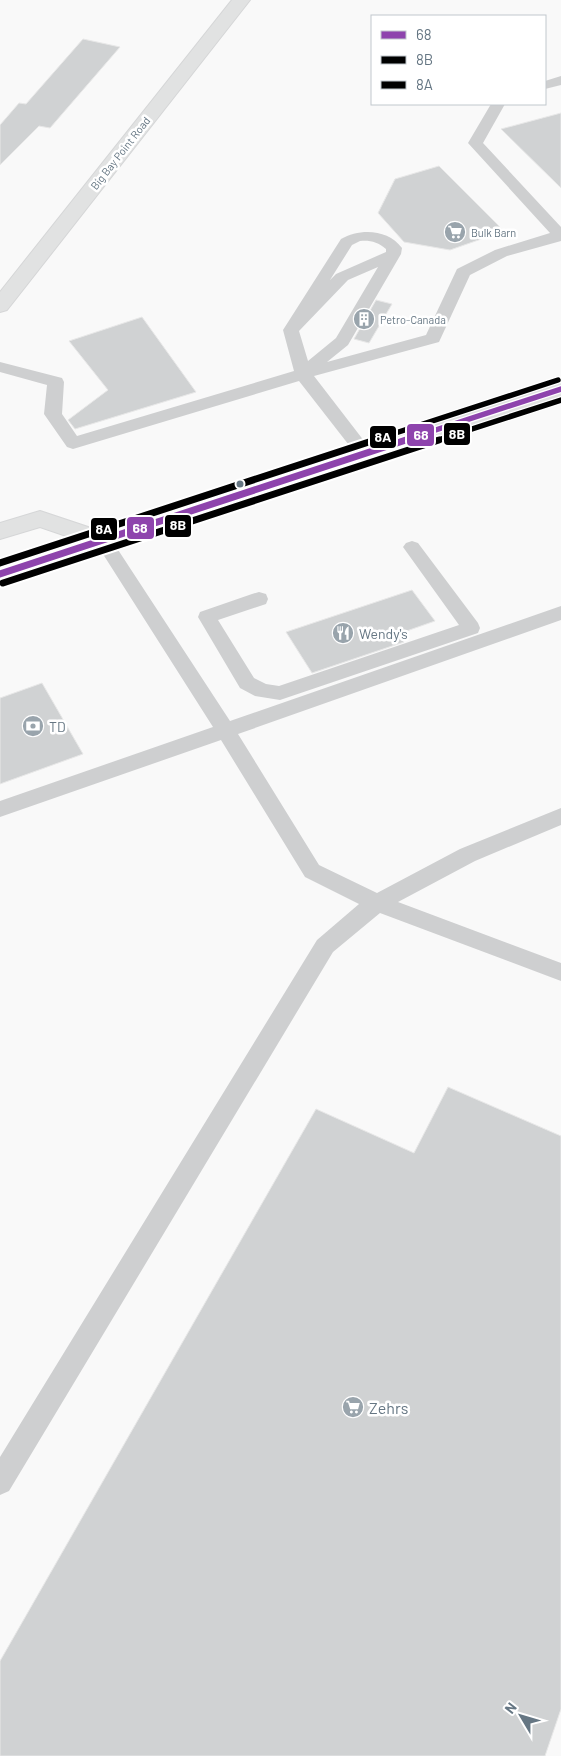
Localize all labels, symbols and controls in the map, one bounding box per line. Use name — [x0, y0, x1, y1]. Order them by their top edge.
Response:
legend — [371, 15, 546, 105]
text: 68 — [416, 25, 432, 43]
text: 8B — [416, 50, 433, 68]
text: 8A — [416, 75, 433, 93]
street label: Big Bay Point Road — [87, 114, 153, 192]
supermarket icon: Bulk Barn — [443, 220, 467, 244]
place label: Bulk Barn — [471, 226, 516, 239]
building icon: Petro-Canada — [352, 307, 376, 331]
place label: Petro-Canada — [380, 313, 446, 326]
line badge: 8B — [443, 422, 471, 446]
line badge: 68 — [406, 423, 435, 447]
line badge: 8A — [369, 425, 397, 449]
text: 8B — [449, 425, 465, 442]
text: 68 — [413, 426, 429, 443]
text: 8A — [375, 428, 392, 445]
unlabelled marker — [235, 479, 245, 489]
line badge: 8B — [164, 514, 192, 538]
line badge: 68 — [126, 516, 155, 540]
text: 8B — [170, 516, 186, 533]
line badge: 8A — [90, 517, 118, 541]
text: 68 — [132, 519, 148, 536]
text: 8A — [96, 520, 113, 537]
restaurant icon: Wendy's — [331, 621, 355, 645]
place label: Wendy's — [359, 625, 408, 642]
bank icon: TD — [21, 714, 45, 738]
place label: TD — [49, 718, 66, 735]
supermarket icon: Zehrs — [341, 1395, 365, 1419]
place label: Zehrs — [369, 1398, 408, 1417]
north arrow — [496, 1691, 546, 1741]
text: N — [501, 1699, 520, 1717]

